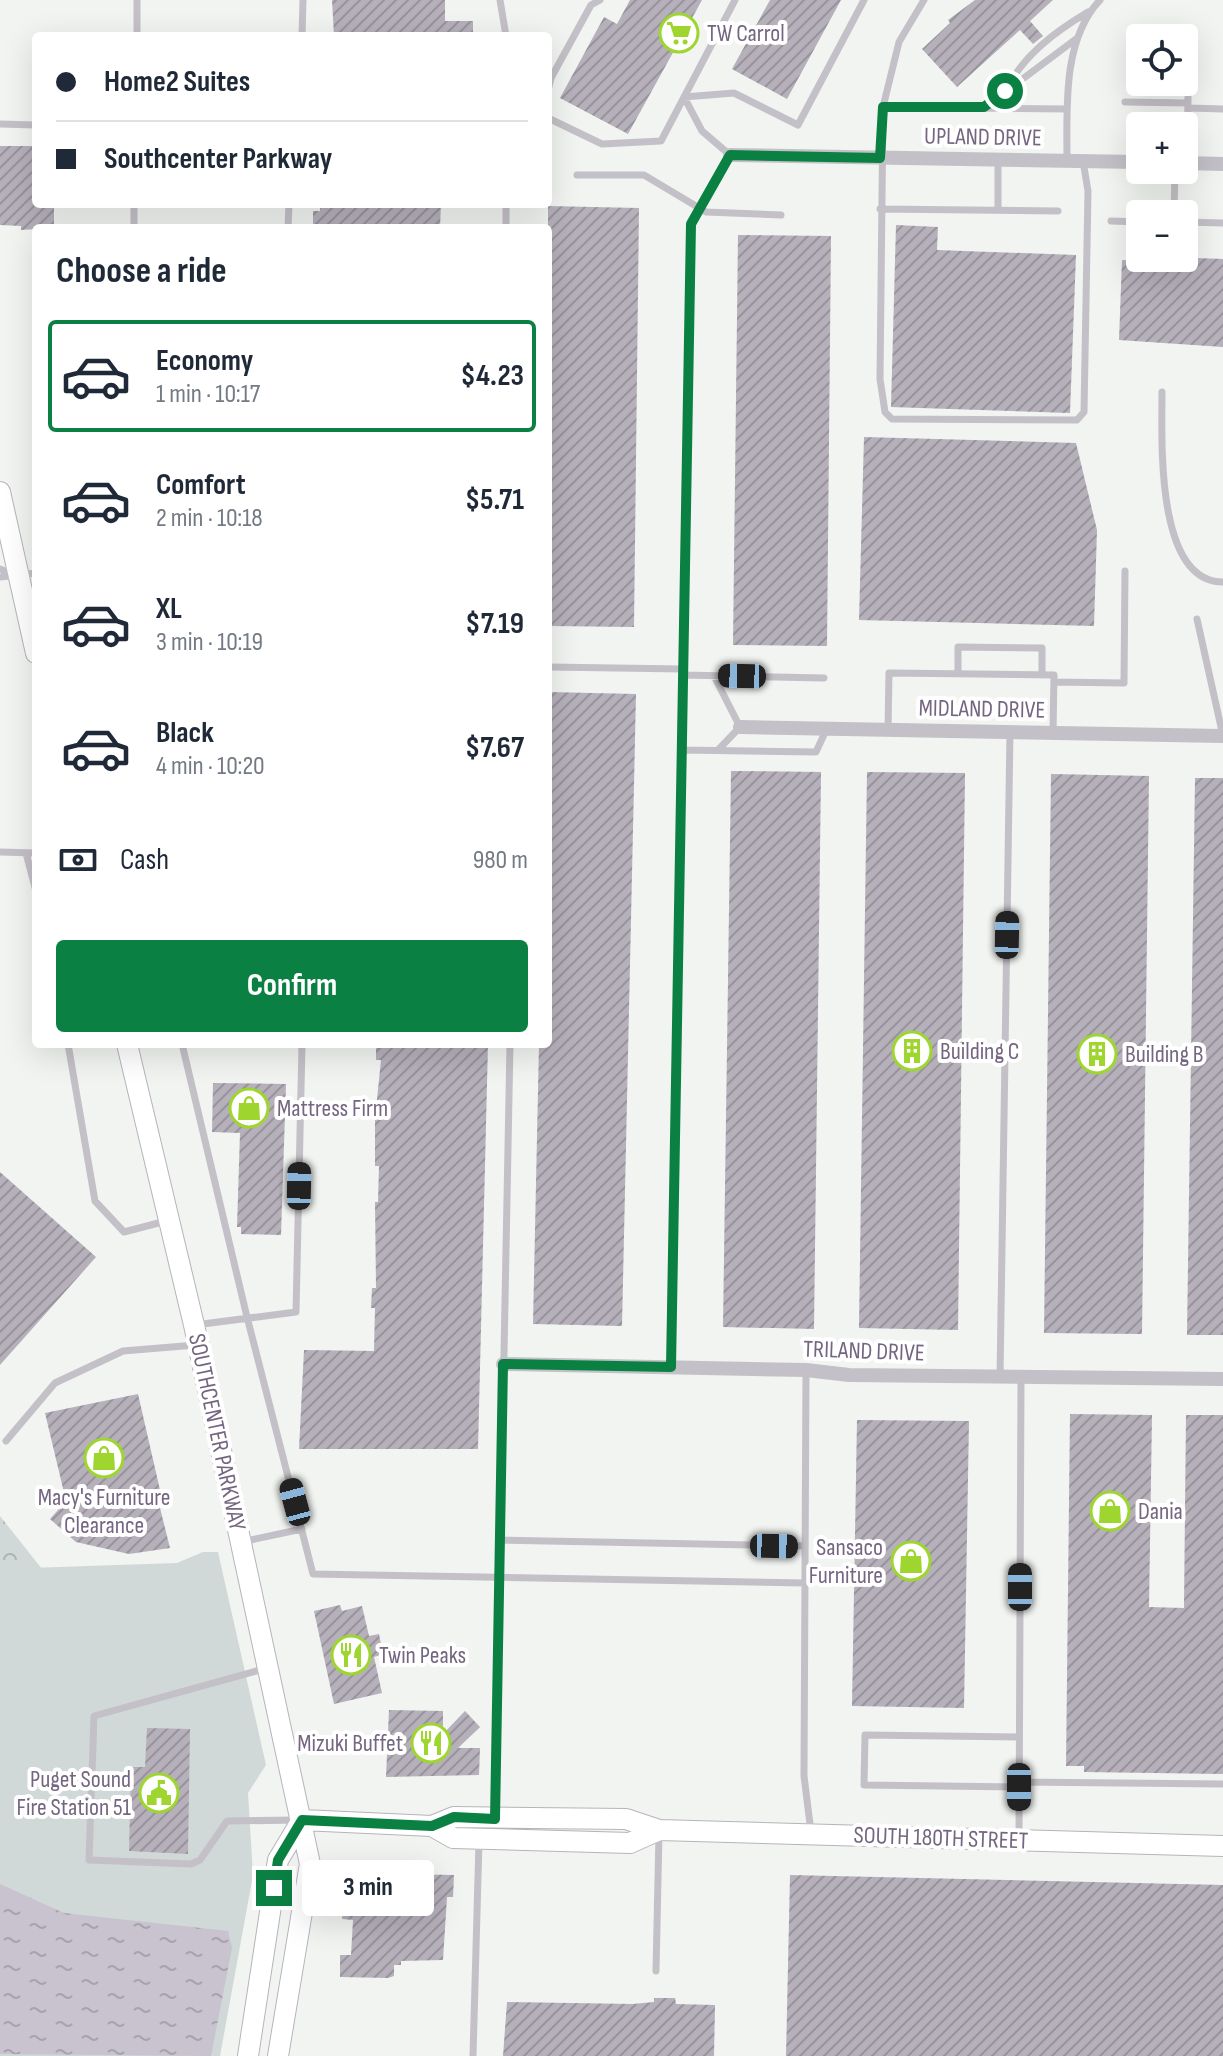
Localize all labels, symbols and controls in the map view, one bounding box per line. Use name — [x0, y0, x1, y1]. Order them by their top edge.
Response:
supermarket icon: TW Carrol — [658, 12, 700, 54]
place label: TW Carrol — [707, 19, 785, 48]
map controls — [1126, 24, 1198, 272]
button: locate — [1126, 24, 1198, 96]
text: Home2 Suites — [104, 64, 250, 100]
route start — [987, 73, 1023, 109]
button: + — [1126, 112, 1198, 184]
street label: UPLAND DRIVE — [924, 121, 1042, 153]
text: Southcenter Parkway — [104, 141, 332, 177]
button: − — [1126, 200, 1198, 272]
text: Choose a ride — [56, 250, 227, 293]
icon: car — [60, 340, 132, 412]
text: Economy — [156, 343, 253, 379]
text: $4.23 — [461, 358, 524, 394]
text: 1 min · 10:17 — [156, 379, 260, 410]
icon: car — [60, 464, 132, 536]
text: Comfort — [156, 467, 246, 503]
text: $5.71 — [465, 482, 524, 518]
text: 2 min · 10:18 — [156, 503, 263, 534]
icon: car — [60, 588, 132, 660]
text: XL — [156, 591, 182, 627]
text: $7.19 — [465, 606, 524, 642]
text: 3 min · 10:19 — [156, 627, 263, 658]
car — [718, 664, 766, 688]
street label: MIDLAND DRIVE — [918, 693, 1046, 725]
icon: car — [60, 712, 132, 784]
text: Black — [156, 715, 214, 751]
text: $7.67 — [465, 730, 524, 766]
text: 4 min · 10:20 — [156, 751, 265, 782]
icon: cash — [56, 838, 100, 882]
text: Cash — [120, 842, 169, 878]
text: 980 m — [473, 845, 528, 876]
car — [995, 911, 1019, 959]
button: Confirm — [56, 940, 528, 1032]
building icon: Building C — [891, 1030, 933, 1072]
building icon: Building B — [1076, 1033, 1118, 1075]
place label: Building C — [940, 1037, 1019, 1066]
place label: Building B — [1125, 1040, 1203, 1069]
shop icon: Mattress Firm — [228, 1087, 270, 1129]
place label: Mattress Firm — [277, 1094, 388, 1123]
car — [287, 1162, 311, 1210]
street label: SOUTHCENTER PARKWAY — [182, 1331, 252, 1533]
street label: TRILAND DRIVE — [803, 1334, 925, 1368]
shop icon: Macy's Furniture Clearance — [83, 1437, 125, 1479]
car — [277, 1476, 313, 1528]
place label: Macy's Furniture Clearance — [38, 1483, 170, 1540]
shop icon: Dania — [1089, 1490, 1131, 1532]
place label: Dania — [1138, 1497, 1183, 1526]
place label: Sansaco Furniture — [809, 1533, 883, 1590]
car — [750, 1534, 798, 1558]
shop icon: Sansaco Furniture — [890, 1540, 932, 1582]
car — [1008, 1563, 1032, 1611]
restaurant icon: Twin Peaks — [330, 1634, 372, 1676]
place label: Twin Peaks — [379, 1641, 466, 1670]
restaurant icon: Mizuki Buffet — [410, 1722, 452, 1764]
place label: Mizuki Buffet — [297, 1729, 403, 1758]
car — [1007, 1763, 1031, 1811]
place label: Puget Sound Fire Station 51 — [17, 1765, 132, 1822]
public building icon: Puget Sound Fire Station 51 — [138, 1772, 180, 1814]
street label: SOUTH 180TH STREET — [853, 1820, 1029, 1856]
callout: 3 min — [302, 1860, 434, 1916]
route end — [256, 1870, 292, 1906]
text: 3 min — [343, 1872, 393, 1903]

